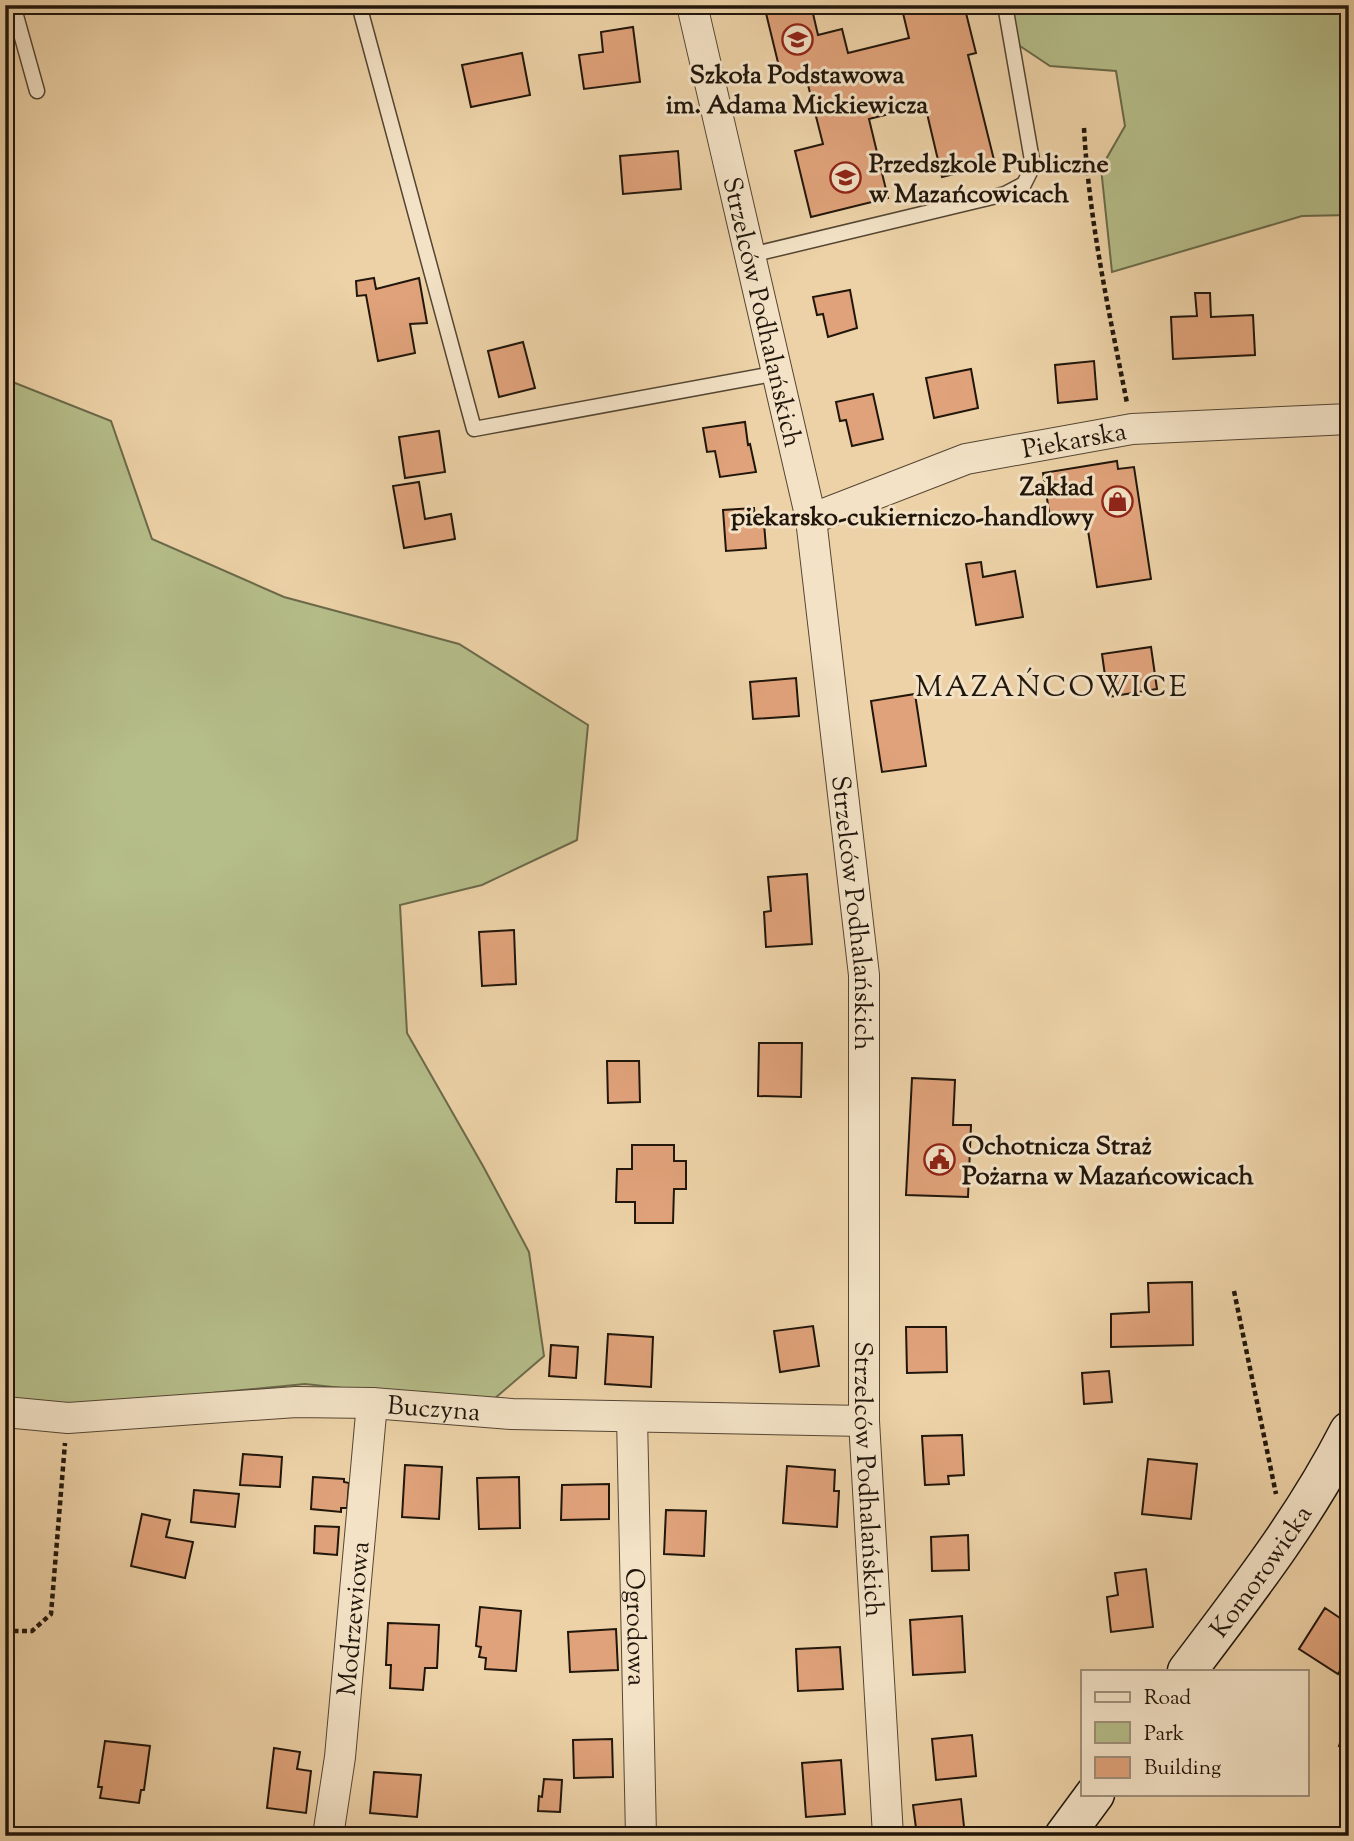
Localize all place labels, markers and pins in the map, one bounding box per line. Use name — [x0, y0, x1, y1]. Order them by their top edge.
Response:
school or university icon: Szkoła Podstawowa im. Adama Mickiewicza — [780, 22, 814, 56]
place label: Szkoła Podstawowa im. Adama Mickiewicza — [666, 58, 928, 125]
place label: Przedszkole Publiczne w Mazańcowicach — [869, 147, 1109, 214]
school or university icon: Przedszkole Publiczne w Mazańcowicach — [829, 161, 863, 195]
place label: Zakład piekarsko-cukierniczo-handlowy — [731, 470, 1094, 537]
shop icon: Zakład piekarsko-cukierniczo-handlowy — [1100, 484, 1134, 518]
place label: Ochotnicza Straż Pożarna w Mazańcowicach — [962, 1129, 1255, 1196]
public building icon: Ochotnicza Straż Pożarna w Mazańcowicach — [922, 1143, 956, 1177]

